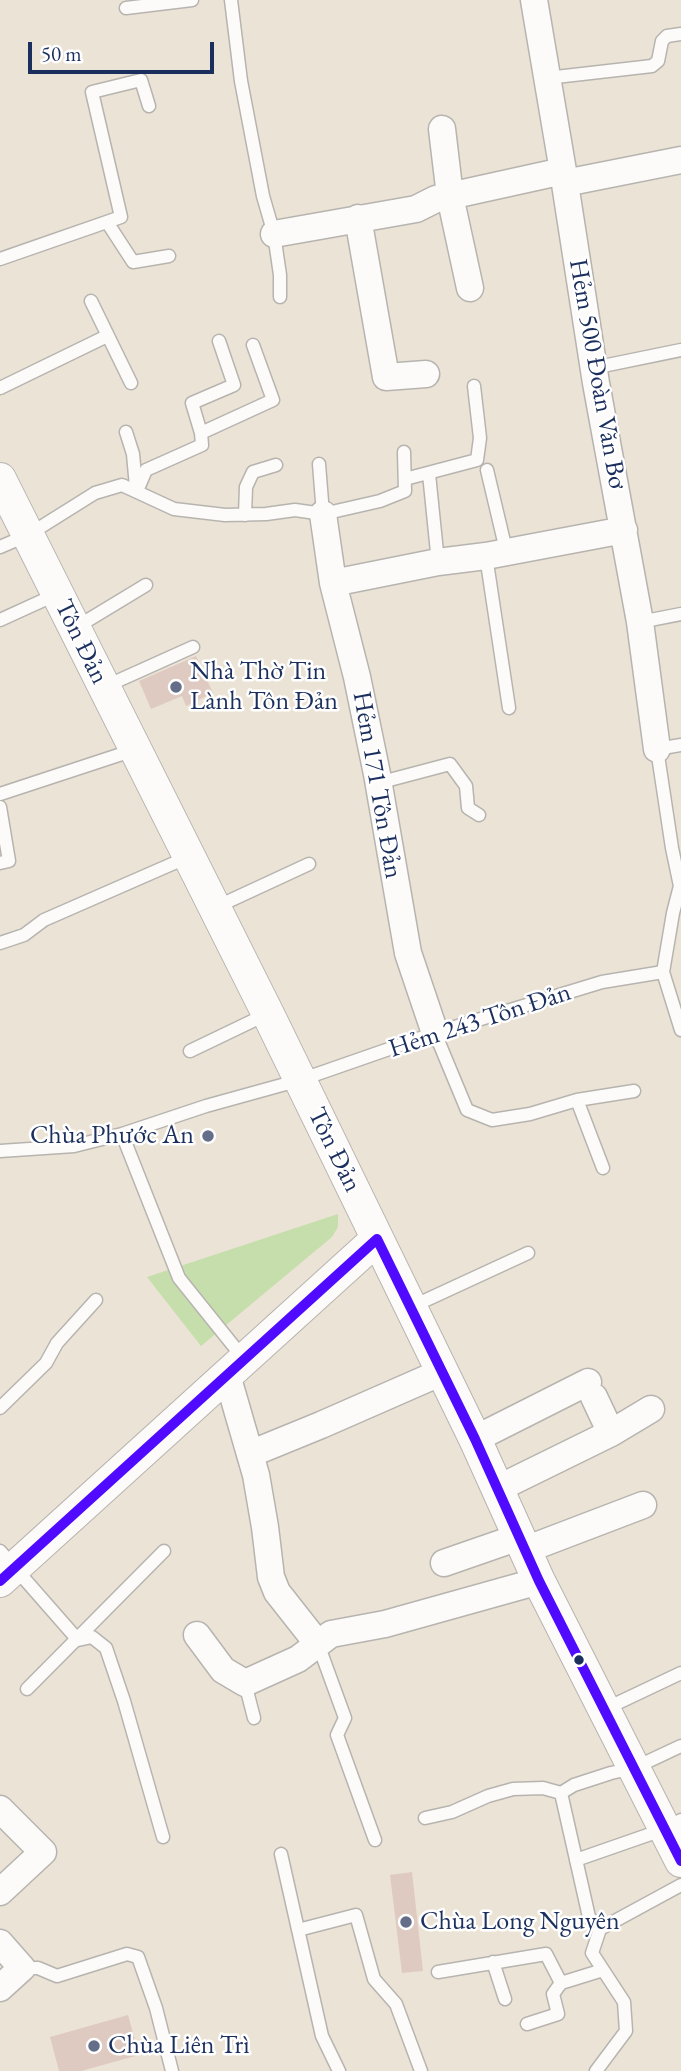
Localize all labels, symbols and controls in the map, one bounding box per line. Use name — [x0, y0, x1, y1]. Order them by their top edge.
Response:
scale bar — [32, 28, 217, 72]
text: 50 m — [41, 40, 82, 67]
street label: Hẻm 500 Đoàn Văn Bơ — [561, 257, 633, 491]
street label: Tôn Đản — [47, 595, 115, 689]
place label: Nhà Thờ Tin Lành Tôn Đản — [190, 656, 338, 718]
marker: Nhà Thờ Tin Lành Tôn Đản — [168, 679, 184, 695]
street label: Hẻm 171 Tôn Đản — [345, 689, 409, 881]
street label: Hẻm 243 Tôn Đản — [385, 977, 575, 1065]
street label: Tôn Đản — [300, 1103, 368, 1197]
place label: Chùa Phước An — [30, 1120, 194, 1152]
marker: Chùa Phước An — [200, 1128, 216, 1144]
unlabelled marker — [572, 1653, 586, 1667]
place label: Chùa Long Nguyên — [420, 1906, 620, 1938]
marker: Chùa Long Nguyên — [398, 1914, 414, 1930]
place label: Chùa Liên Trì — [108, 2030, 250, 2062]
marker: Chùa Liên Trì — [86, 2038, 102, 2054]

